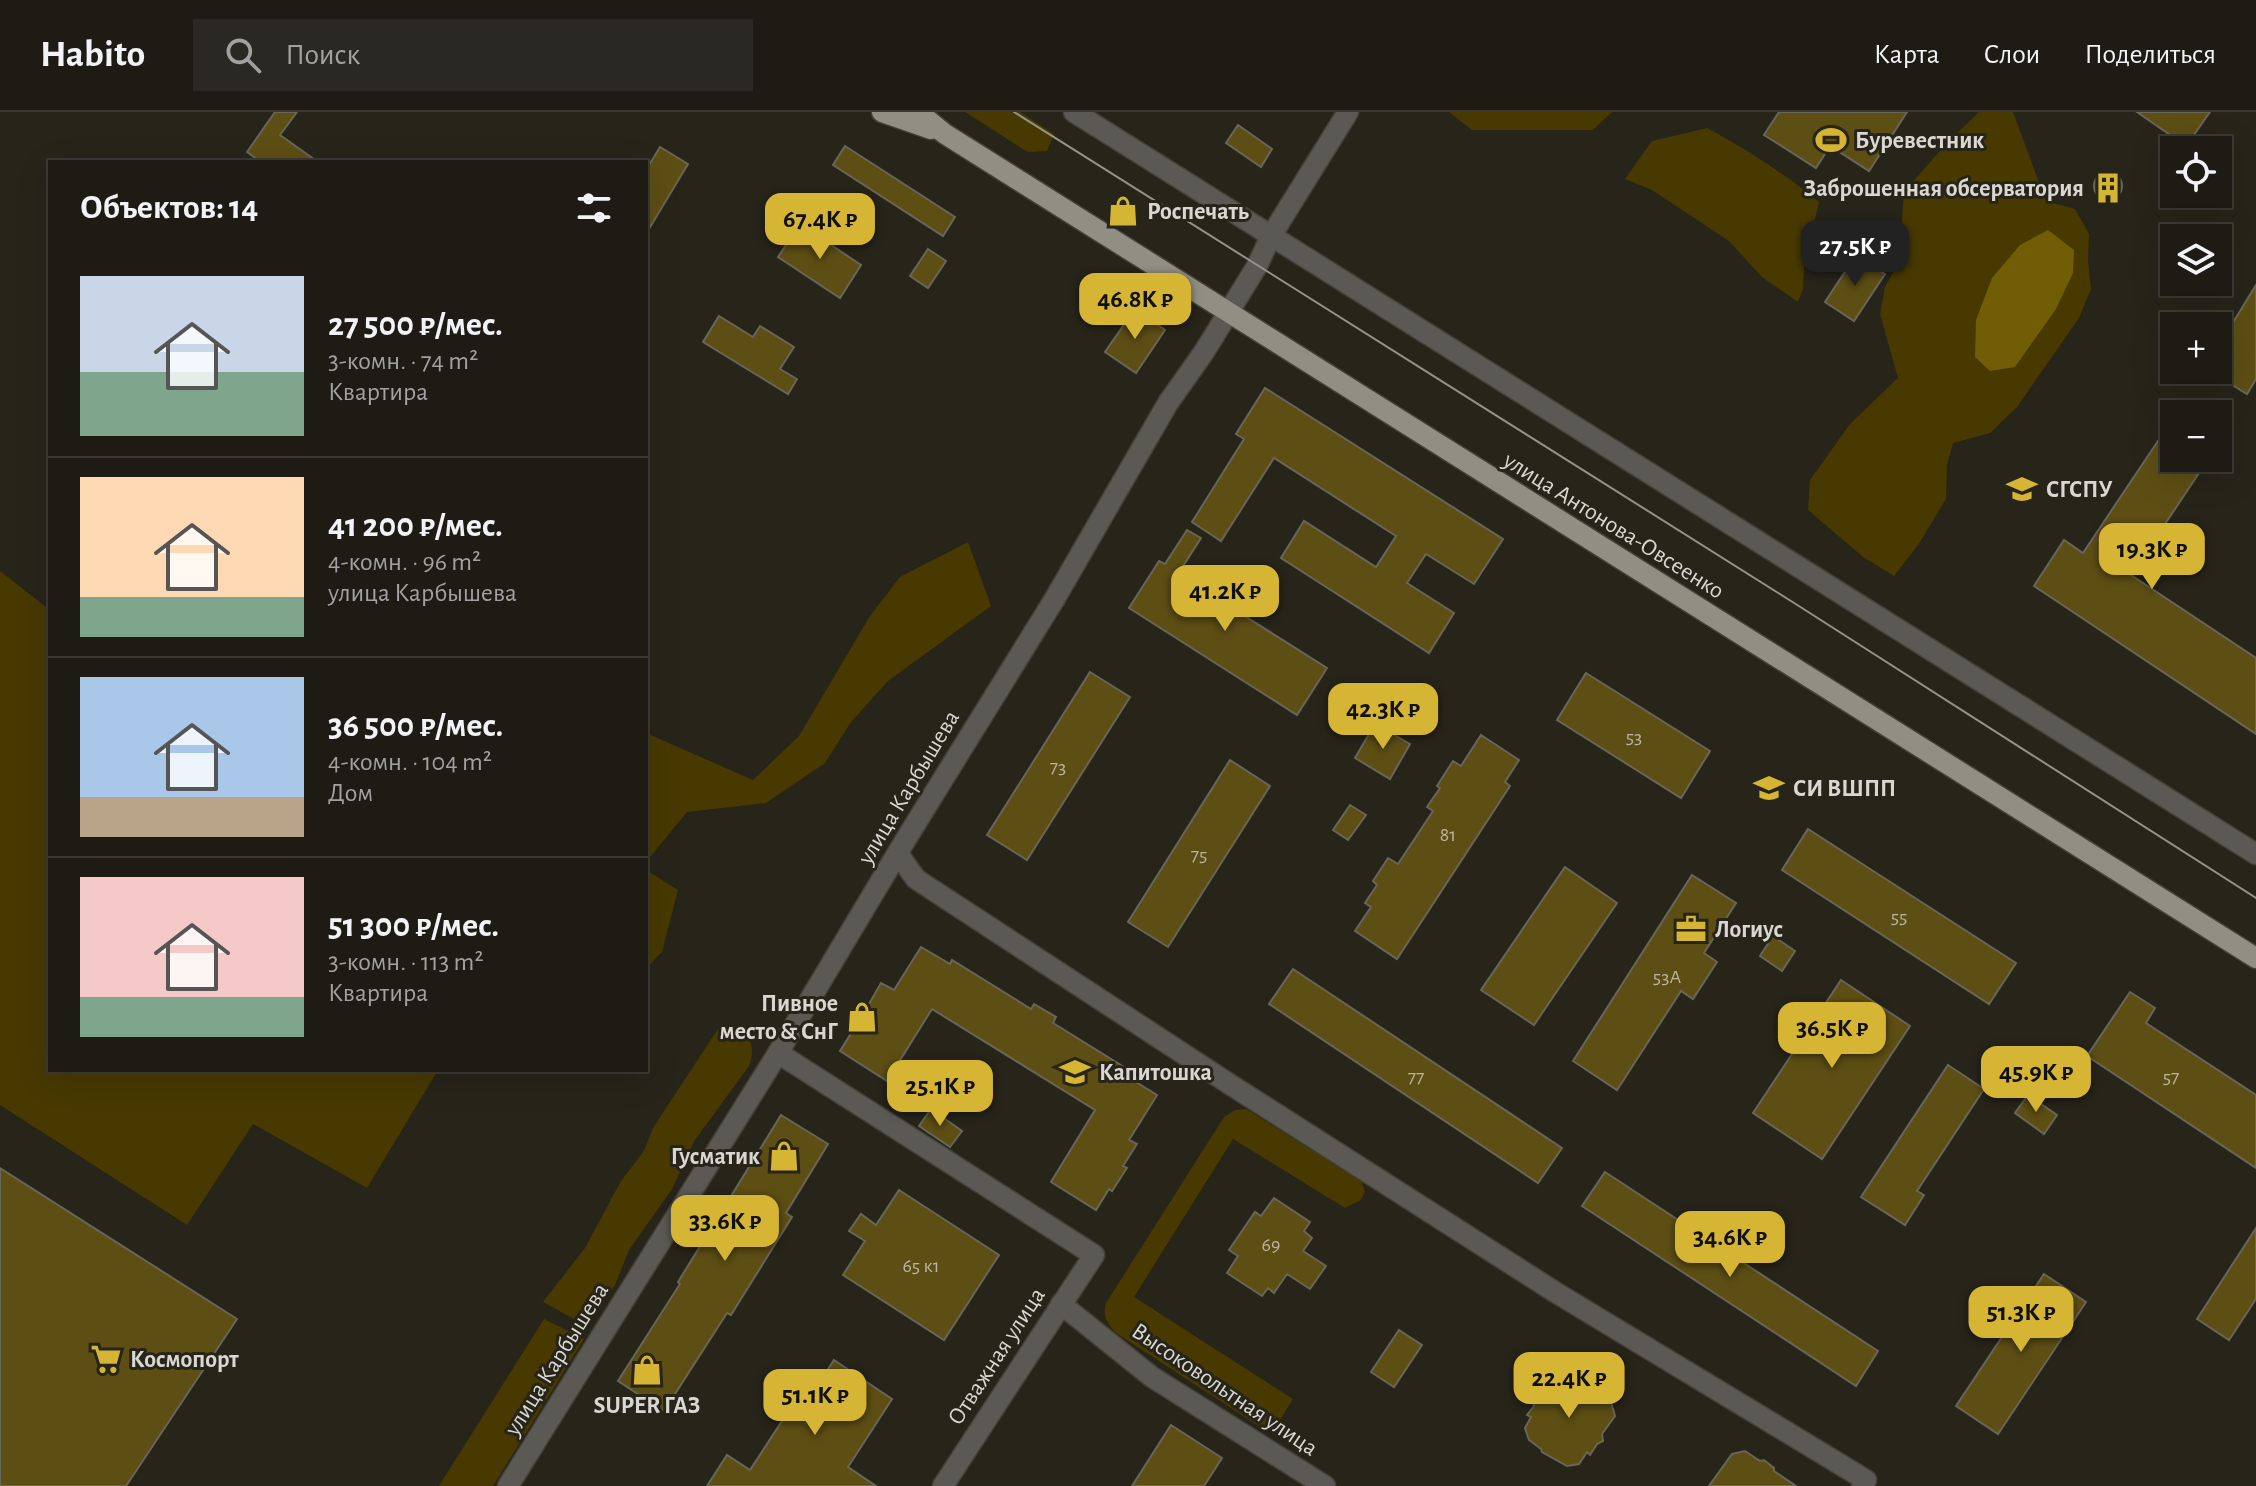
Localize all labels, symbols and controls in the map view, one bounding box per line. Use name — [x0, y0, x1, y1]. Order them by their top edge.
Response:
search box — [193, 19, 753, 91]
icon: search — [221, 33, 265, 77]
text: Habito — [40, 36, 145, 74]
text: Поиск — [285, 40, 360, 70]
text: Карта — [1874, 41, 1940, 69]
text: Слои — [1984, 41, 2040, 69]
text: Поделиться — [2084, 41, 2216, 69]
sports icon: Буревестник — [1814, 123, 1848, 157]
place label: Буревестник — [1855, 129, 1984, 153]
map controls — [2160, 136, 2232, 472]
button: locate — [2160, 136, 2232, 208]
building icon: Заброшенная обсерватория — [2091, 171, 2125, 205]
place label: Заброшенная обсерватория — [1803, 177, 2084, 201]
icon: filters — [572, 186, 616, 230]
text: Объектов: 14 — [80, 191, 258, 225]
pin: 67.4K ₽ — [746, 193, 894, 261]
shop icon: Роспечать — [1106, 194, 1140, 228]
place label: Роспечать — [1147, 200, 1249, 224]
text: 67.4K ₽ — [783, 206, 857, 232]
pin: 27.5K ₽ — [1781, 220, 1929, 288]
button: layers — [2160, 224, 2232, 296]
text: 27.5K ₽ — [1819, 233, 1891, 259]
pin: 46.8K ₽ — [1061, 273, 1209, 341]
text: 46.8K ₽ — [1097, 286, 1173, 312]
icon: home — [144, 308, 240, 404]
text: 27 500 ₽/мес. — [328, 308, 503, 342]
button: + — [2160, 312, 2232, 384]
text: 3-комн. · 74 m² — [328, 348, 478, 374]
text: Квартира — [328, 379, 428, 405]
button: − — [2160, 400, 2232, 472]
street label: улица Антонова-Овсеенко — [1498, 448, 1728, 604]
school or university icon: СГСПУ — [2005, 472, 2039, 506]
place label: СГСПУ — [2046, 478, 2113, 502]
icon: home — [144, 509, 240, 605]
text: 41 200 ₽/мес. — [328, 509, 503, 543]
pin: 19.3K ₽ — [2078, 523, 2226, 591]
text: 19.3K ₽ — [2117, 536, 2187, 562]
text: 4-комн. · 96 m² — [328, 549, 481, 575]
pin: 41.2K ₽ — [1151, 565, 1299, 633]
text: 41.2K ₽ — [1189, 578, 1261, 604]
text: улица Карбышева — [328, 580, 517, 606]
pin: 42.3K ₽ — [1309, 683, 1457, 751]
text: 42.3K ₽ — [1346, 696, 1420, 722]
street label: улица Карбышева — [853, 707, 964, 869]
icon: home — [144, 709, 240, 805]
text: 36 500 ₽/мес. — [328, 709, 503, 743]
house number: 53 — [1626, 727, 1642, 747]
text: 4-комн. · 104 m² — [328, 749, 492, 775]
house number: 73 — [1050, 757, 1066, 777]
school or university icon: СИ ВШПП — [1752, 771, 1786, 805]
place label: СИ ВШПП — [1793, 777, 1896, 801]
text: Дом — [328, 780, 373, 806]
house number: 81 — [1440, 825, 1456, 845]
house number: 75 — [1191, 845, 1207, 865]
house number: 55 — [1891, 907, 1907, 927]
icon: home — [144, 909, 240, 1005]
text: 51 300 ₽/мес. — [328, 909, 499, 943]
office icon: Логиус — [1674, 912, 1708, 946]
place label: Логиус — [1715, 918, 1783, 942]
text: 3-комн. · 113 m² — [328, 949, 483, 975]
house number: 53А — [1653, 967, 1681, 987]
text: Квартира — [328, 980, 428, 1006]
place label: Пивное место & СнГ — [720, 992, 838, 1044]
shop icon: Пивное место & СнГ — [845, 1000, 879, 1034]
pin: 36.5K ₽ — [1758, 1002, 1906, 1070]
text: 36.5K ₽ — [1796, 1015, 1868, 1041]
pin: 45.9K ₽ — [1962, 1046, 2110, 1114]
school or university icon: Капитошка — [1058, 1055, 1092, 1089]
text: 45.9K ₽ — [1999, 1059, 2073, 1085]
pin: 25.1K ₽ — [866, 1060, 1014, 1128]
place label: Капитошка — [1099, 1061, 1212, 1085]
house number: 77 — [1408, 1067, 1424, 1087]
house number: 57 — [2163, 1067, 2179, 1087]
text: 25.1K ₽ — [905, 1073, 975, 1099]
shop icon: Гусматик — [767, 1139, 801, 1173]
place label: Гусматик — [671, 1145, 760, 1169]
pin: 33.6K ₽ — [651, 1195, 799, 1263]
text: 33.6K ₽ — [689, 1208, 761, 1234]
pin: 34.6K ₽ — [1656, 1211, 1804, 1279]
text: 34.6K ₽ — [1693, 1224, 1767, 1250]
house number: 69 — [1262, 1235, 1280, 1255]
house number: 65 к1 — [902, 1256, 940, 1276]
street label: улица Карбышева — [500, 1279, 613, 1441]
street label: Отважная улица — [944, 1284, 1050, 1429]
pin: 51.3K ₽ — [1947, 1286, 2095, 1354]
text: 51.3K ₽ — [1986, 1299, 2056, 1325]
street label: Высоковольтная улица — [1127, 1319, 1322, 1461]
supermarket icon: Космопорт — [89, 1342, 123, 1376]
place label: Космопорт — [130, 1348, 239, 1372]
pin: 22.4K ₽ — [1495, 1352, 1643, 1420]
shop icon: SUPER ГАЗ — [630, 1353, 664, 1387]
text: 22.4K ₽ — [1532, 1365, 1606, 1391]
pin: 51.1K ₽ — [741, 1369, 889, 1437]
text: 51.1K ₽ — [781, 1382, 849, 1408]
place label: SUPER ГАЗ — [594, 1394, 700, 1418]

